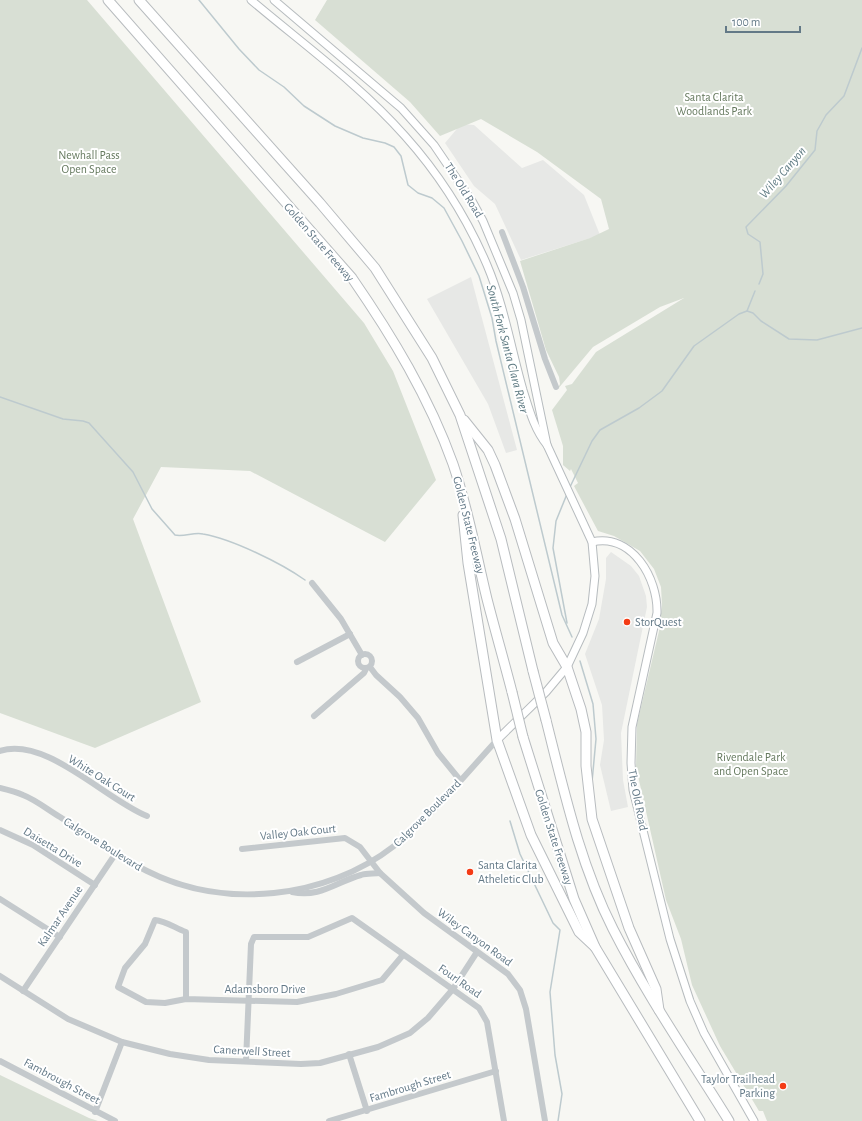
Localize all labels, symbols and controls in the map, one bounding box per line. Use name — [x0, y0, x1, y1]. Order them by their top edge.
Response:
scale bar — [726, 8, 800, 34]
text: 100 m — [732, 16, 760, 28]
park label: Santa Clarita Woodlands Park — [676, 91, 753, 117]
water label: Wiley Canyon — [757, 145, 809, 201]
park label: Newhall Pass Open Space — [58, 149, 120, 175]
street label: The Old Road — [442, 160, 486, 220]
street label: Golden State Freeway — [281, 200, 356, 284]
water label: South Fork Santa Clara River — [484, 283, 531, 415]
street label: Golden State Freeway — [450, 475, 487, 575]
place label: StorQuest — [635, 616, 682, 629]
marker: StorQuest — [622, 617, 632, 627]
park label: Rivendale Park and Open Space — [714, 751, 788, 777]
street label: White Oak Court — [66, 752, 138, 804]
street label: The Old Road — [626, 768, 650, 832]
street label: Calgrove Boulevard — [391, 777, 463, 849]
street label: Golden State Freeway — [532, 788, 575, 887]
street label: Calgrove Boulevard — [62, 815, 144, 873]
street label: Valley Oak Court — [259, 822, 337, 843]
street label: Daisetta Drive — [21, 825, 85, 869]
place label: Santa Clarita Atheletic Club — [478, 859, 544, 885]
marker: Santa Clarita Atheletic Club — [465, 867, 475, 877]
street label: Kalmar Avenue — [35, 883, 85, 949]
street label: Wiley Canyon Road — [435, 906, 515, 969]
street label: Fourl Road — [436, 962, 484, 1000]
street label: Adamsboro Drive — [224, 983, 306, 995]
street label: Canerwell Street — [213, 1043, 291, 1059]
street label: Fambrough Street — [22, 1056, 102, 1106]
street label: Fambrough Street — [368, 1068, 452, 1104]
place label: Taylor Trailhead Parking — [701, 1073, 775, 1099]
marker: Taylor Trailhead Parking — [778, 1081, 788, 1091]

